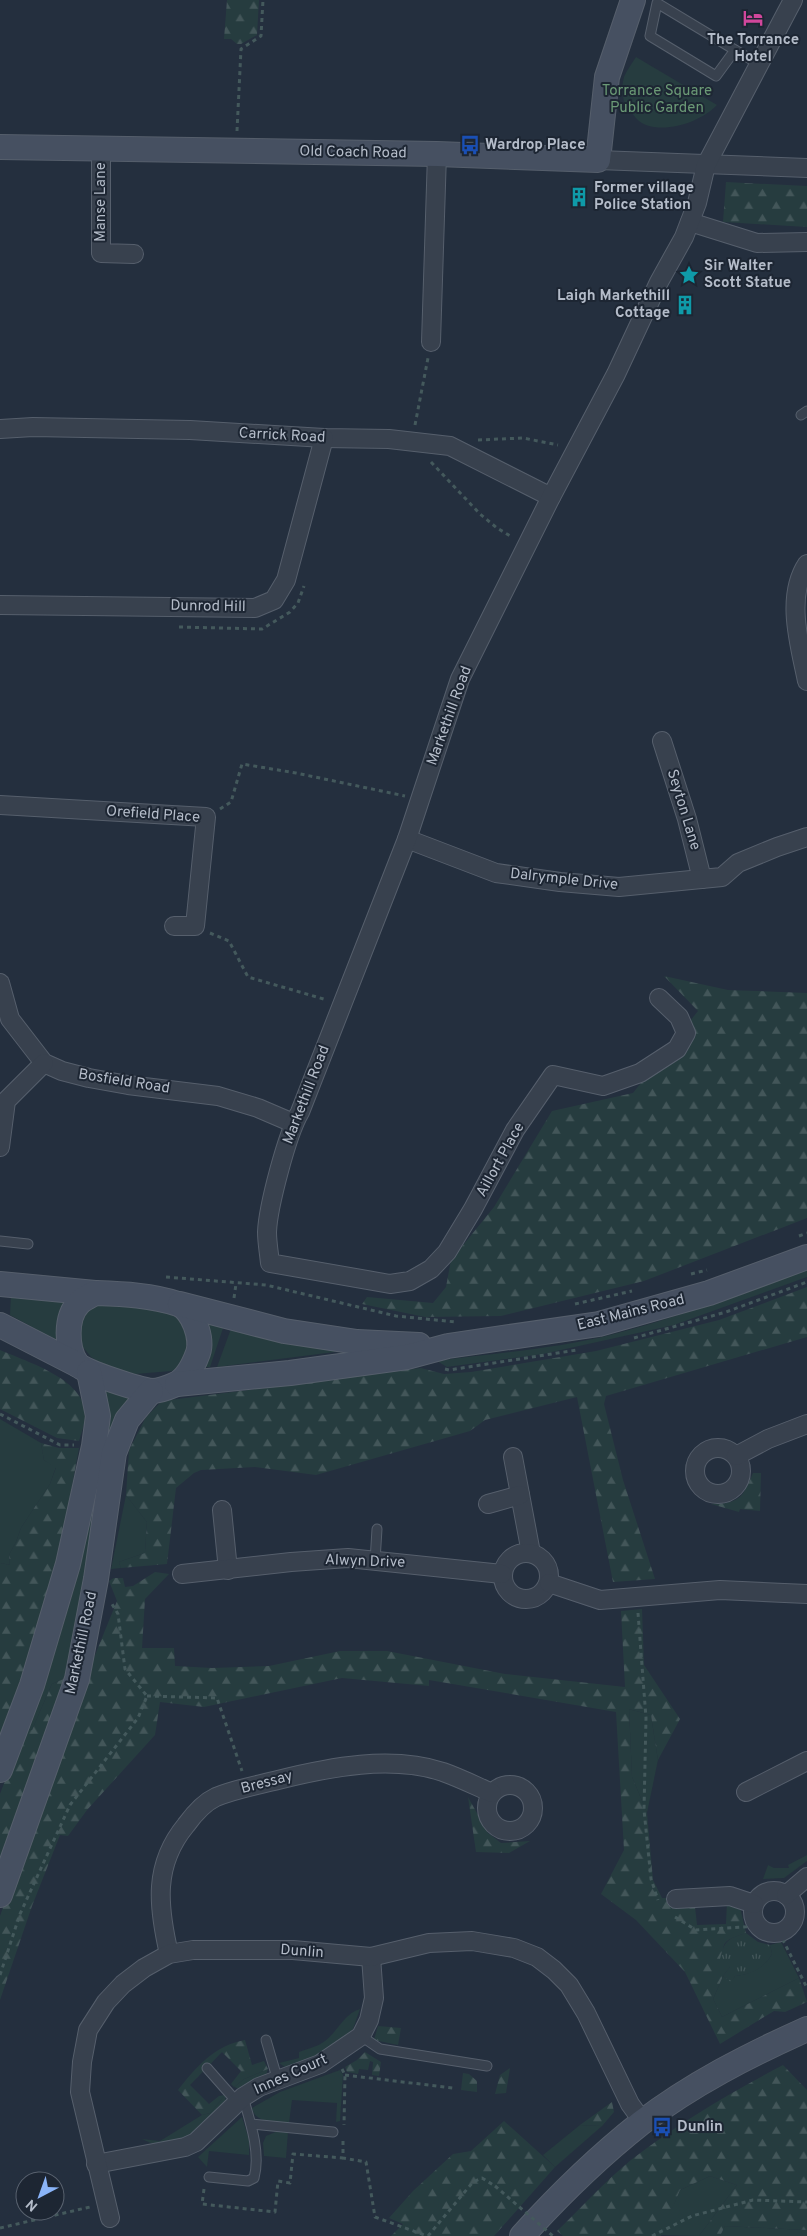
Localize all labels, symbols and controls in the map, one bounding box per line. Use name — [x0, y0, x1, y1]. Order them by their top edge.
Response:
hotel icon: The Torrance Hotel — [742, 7, 764, 29]
place label: The Torrance Hotel — [707, 31, 799, 67]
park label: Torrance Square Public Garden — [602, 82, 712, 118]
bus stop icon: Wardrop Place — [459, 134, 481, 156]
place label: Wardrop Place — [485, 136, 586, 155]
street label: Old Coach Road — [299, 143, 407, 163]
street label: Manse Lane — [92, 162, 111, 242]
place label: Former village Police Station — [594, 179, 694, 215]
building icon: Former village Police Station — [568, 186, 590, 208]
place label: Sir Walter Scott Statue — [704, 257, 791, 293]
place icon: Sir Walter Scott Statue — [678, 264, 700, 286]
place label: Laigh Markethill Cottage — [557, 287, 670, 323]
building icon: Laigh Markethill Cottage — [674, 294, 696, 316]
street label: Carrick Road — [238, 424, 326, 448]
street label: Dunrod Hill — [170, 597, 246, 617]
street label: Markethill Road — [423, 664, 477, 768]
street label: Seyton Lane — [662, 767, 704, 853]
street label: Orefield Place — [105, 802, 201, 828]
street label: Dalrymple Drive — [509, 865, 619, 895]
street label: Markethill Road — [279, 1043, 335, 1147]
street label: Bosfield Road — [77, 1065, 171, 1099]
street label: Aillort Place — [473, 1119, 529, 1201]
street label: East Mains Road — [575, 1290, 687, 1336]
street label: Alwyn Drive — [324, 1551, 406, 1573]
street label: Markethill Road — [62, 1590, 102, 1696]
street label: Bressay — [239, 1767, 295, 1799]
street label: Dunlin — [280, 1941, 324, 1963]
street label: Innes Court — [251, 2050, 331, 2100]
bus stop icon: Dunlin — [651, 2116, 673, 2138]
place label: Dunlin — [677, 2118, 723, 2137]
north arrow — [15, 2171, 65, 2221]
text: N — [23, 2195, 42, 2214]

